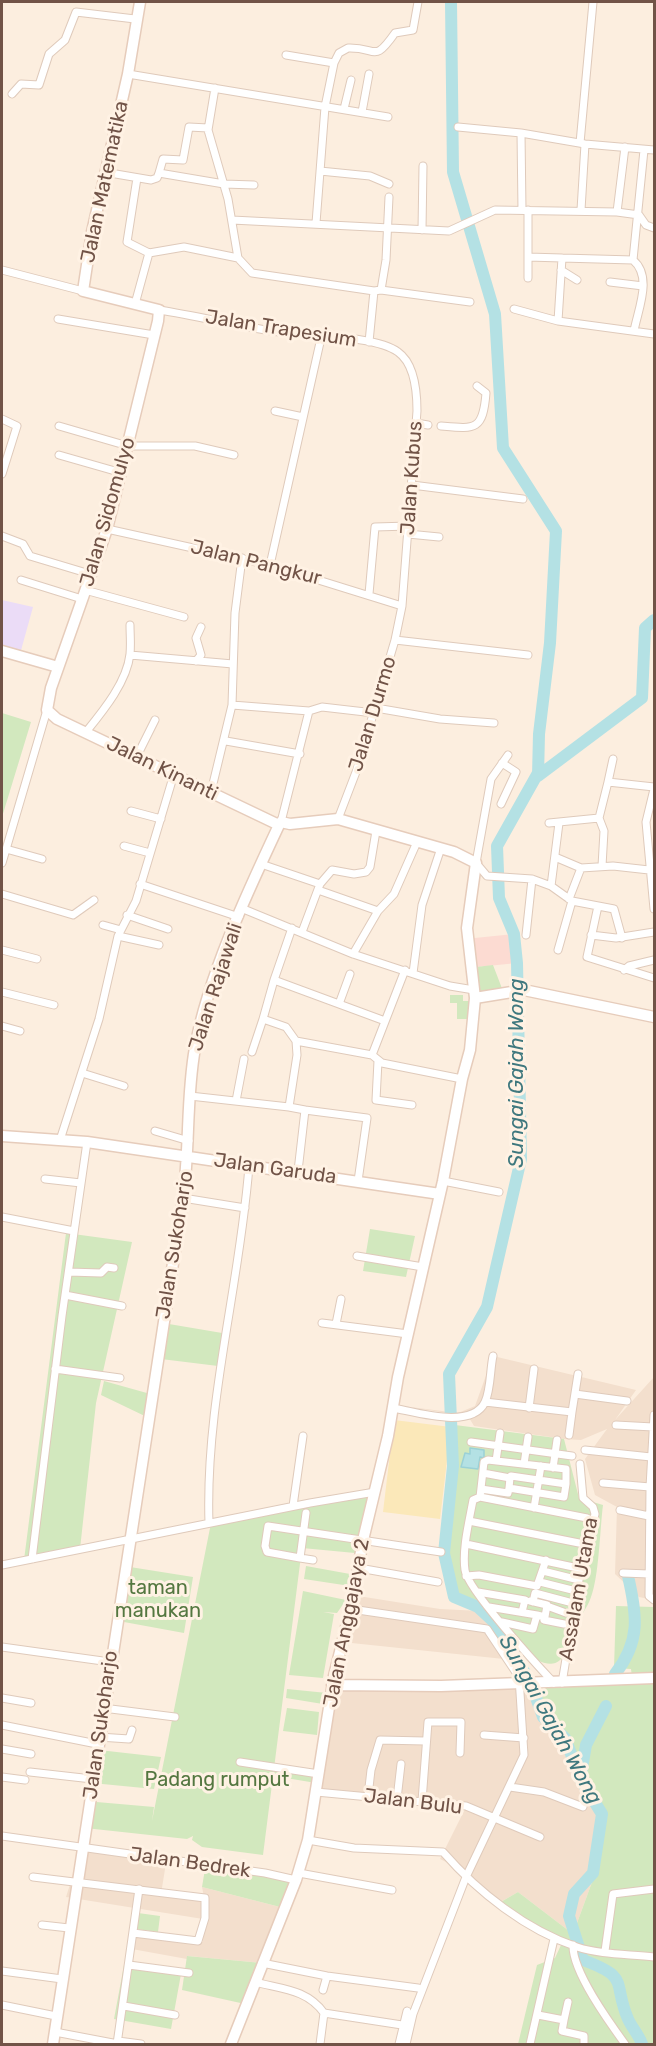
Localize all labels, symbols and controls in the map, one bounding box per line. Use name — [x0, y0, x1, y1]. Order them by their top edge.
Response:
street label: Jalan Matematika — [76, 99, 134, 265]
street label: Jalan Trapesium — [204, 305, 358, 353]
street label: Jalan Kubus — [396, 420, 428, 536]
street label: Jalan Sidomulyo — [75, 435, 141, 589]
street label: Jalan Pangkur — [188, 535, 324, 591]
street label: Jalan Durmo — [344, 653, 402, 775]
street label: Jalan Kinanti — [102, 732, 222, 806]
street label: Jalan Rajawali — [184, 920, 248, 1054]
water label: Sungai Gajah Wong — [504, 978, 530, 1168]
street label: Jalan Garuda — [212, 1149, 338, 1189]
street label: Jalan Sukoharjo — [151, 1169, 199, 1321]
street label: Assalam Utama — [555, 1515, 603, 1663]
street label: Jalan Anggajaya 2 — [319, 1537, 375, 1709]
park label: taman manukan — [115, 1576, 201, 1623]
water label: Sungai Gajah Wong — [493, 1631, 607, 1809]
street label: Jalan Sukoharjo — [79, 1649, 123, 1801]
park label: Padang rumput — [145, 1768, 289, 1792]
street label: Jalan Bulu — [362, 1784, 464, 1820]
street label: Jalan Bedrek — [128, 1843, 252, 1883]

